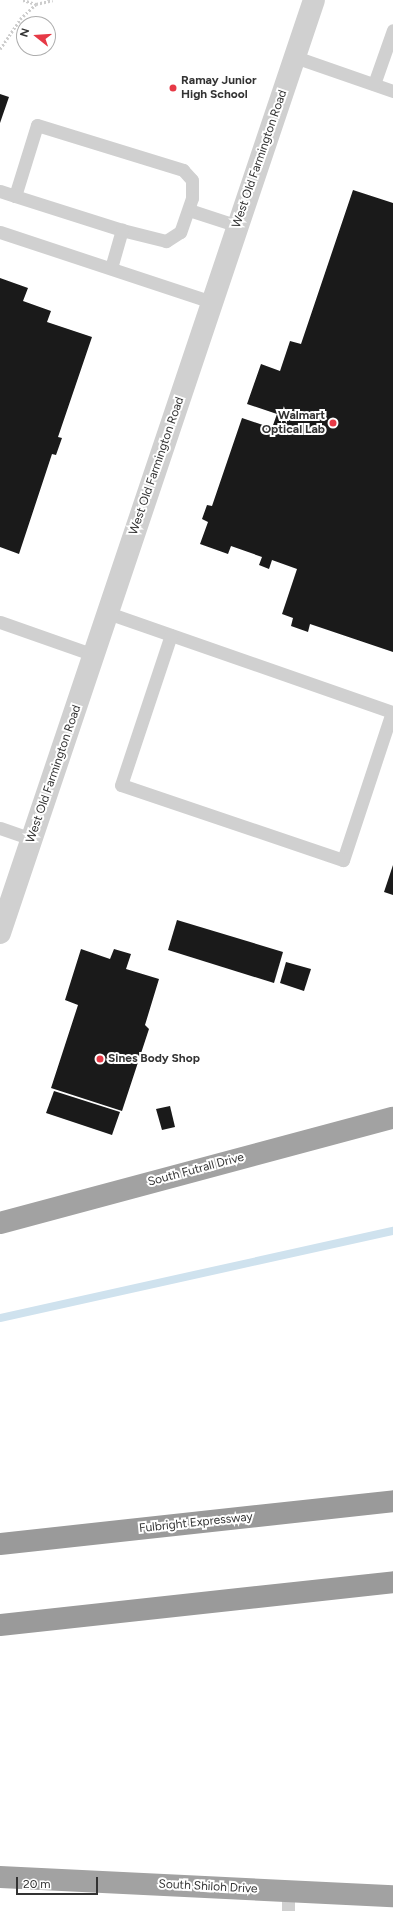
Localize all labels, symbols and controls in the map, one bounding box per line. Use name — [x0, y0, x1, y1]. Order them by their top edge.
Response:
north arrow — [16, 16, 56, 56]
text: N — [18, 27, 32, 39]
place label: Ramay Junior High School — [181, 74, 257, 102]
marker: Ramay Junior High School — [168, 83, 178, 93]
street label: West Old Farmington Road — [230, 88, 290, 230]
street label: West Old Farmington Road — [127, 395, 187, 537]
place label: Walmart Optical Lab — [262, 409, 325, 437]
marker: Walmart Optical Lab — [328, 418, 338, 428]
street label: West Old Farmington Road — [24, 703, 84, 845]
place label: Sines Body Shop — [108, 1052, 200, 1066]
marker: Sines Body Shop — [95, 1054, 105, 1064]
street label: South Futrall Drive — [146, 1150, 246, 1190]
street label: Fulbright Expressway — [138, 1510, 254, 1536]
scale bar — [18, 1869, 100, 1895]
text: 20 m — [23, 1877, 51, 1891]
street label: South Shiloh Drive — [158, 1877, 258, 1897]

